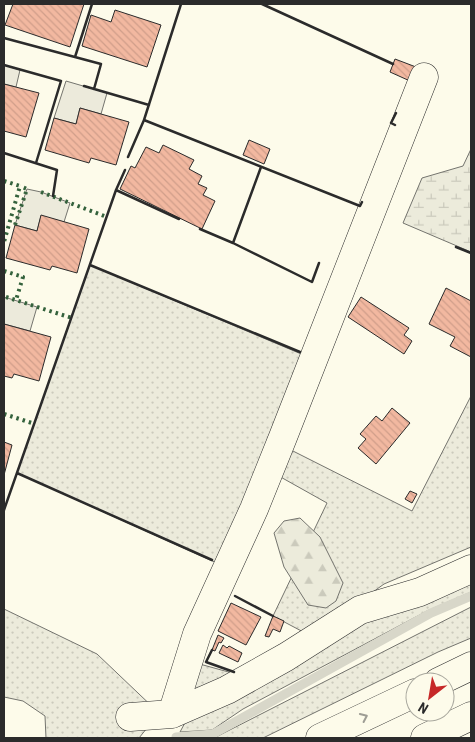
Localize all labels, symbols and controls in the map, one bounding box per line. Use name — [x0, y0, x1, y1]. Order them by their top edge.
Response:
north arrow — [405, 672, 455, 722]
text: N — [416, 699, 431, 717]
one-way arrow — [359, 713, 368, 724]

